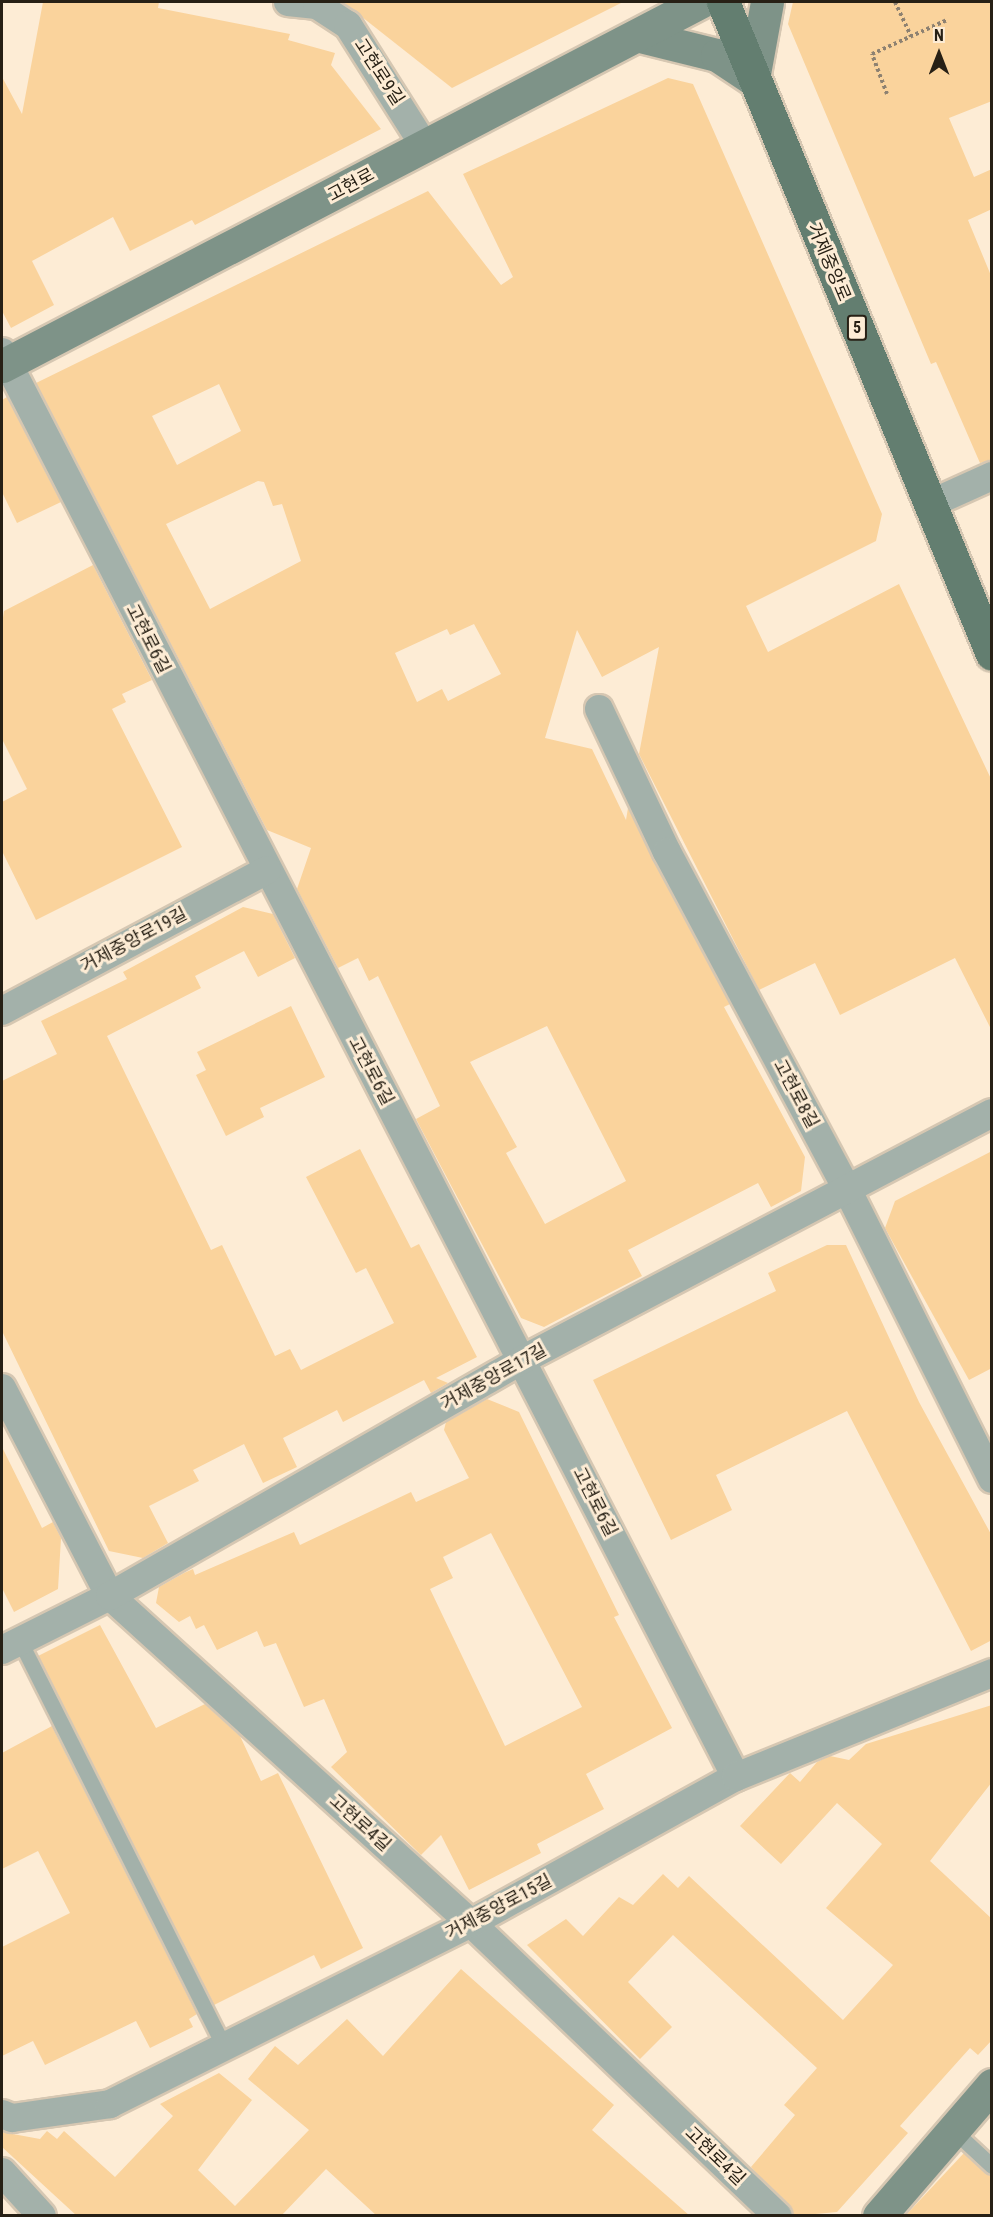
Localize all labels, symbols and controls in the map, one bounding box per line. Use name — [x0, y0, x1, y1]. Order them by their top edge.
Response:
north arrow — [909, 24, 969, 84]
text: N — [934, 26, 944, 45]
street label: 고현로9길 — [349, 35, 409, 109]
street label: 고현로 — [324, 164, 378, 206]
street label: 거제중앙로 — [803, 220, 855, 304]
road number: 5 — [846, 315, 868, 341]
street label: 고현로6길 — [121, 601, 175, 677]
street label: 거제중앙로19길 — [77, 903, 191, 977]
street label: 고현로6길 — [344, 1033, 398, 1109]
street label: 고현로8길 — [769, 1056, 823, 1132]
street label: 거제중앙로17길 — [438, 1339, 550, 1415]
street label: 고현로6길 — [568, 1464, 622, 1540]
street label: 고현로4길 — [325, 1790, 395, 1856]
street label: 거제중앙로15길 — [442, 1870, 556, 1944]
street label: 고현로4길 — [680, 2122, 750, 2190]

